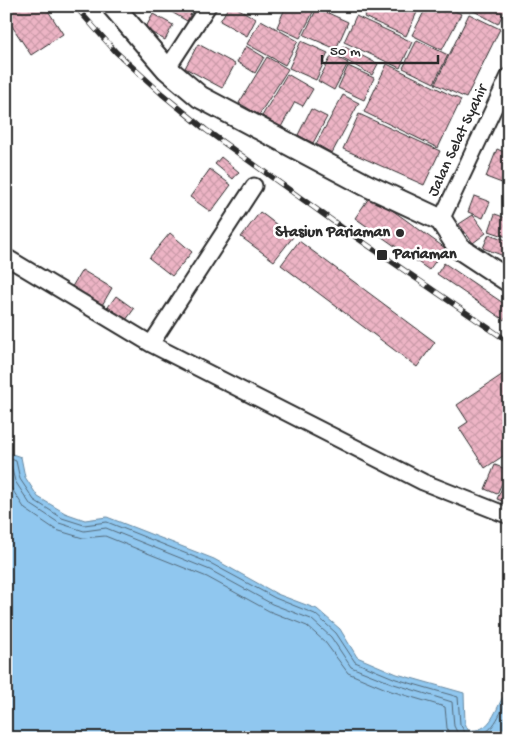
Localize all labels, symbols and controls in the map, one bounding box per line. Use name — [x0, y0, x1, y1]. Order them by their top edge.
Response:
scale bar — [322, 32, 439, 64]
text: 50 m — [330, 43, 361, 61]
street label: Jalan Selat Syahir — [425, 81, 494, 200]
place label: Stasiun Pariaman — [275, 224, 390, 243]
marker: Stasiun Pariaman — [394, 227, 406, 239]
place label: Pariaman — [392, 246, 457, 265]
marker: Pariaman — [375, 248, 389, 262]

